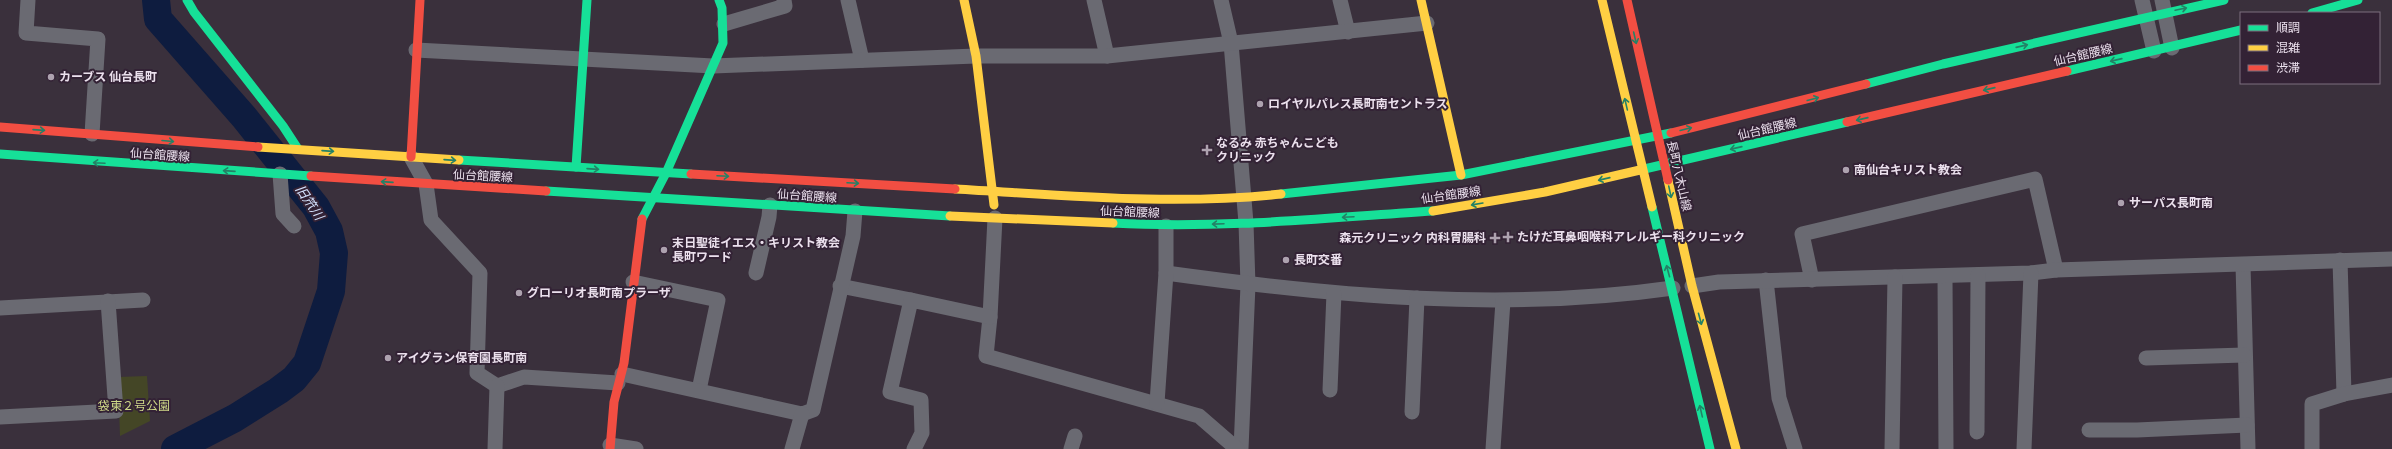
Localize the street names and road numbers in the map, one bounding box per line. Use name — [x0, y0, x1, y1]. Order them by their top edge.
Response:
street label: 仙台館腰線 — [2052, 40, 2114, 70]
street label: 仙台館腰線 — [1736, 114, 1798, 144]
street label: 長町八木山線 — [1663, 139, 1695, 213]
street label: 仙台館腰線 — [130, 145, 190, 165]
street label: 仙台館腰線 — [453, 166, 513, 186]
street label: 仙台館腰線 — [1420, 183, 1482, 207]
street label: 仙台館腰線 — [777, 186, 837, 206]
street label: 仙台館腰線 — [1100, 203, 1160, 221]

